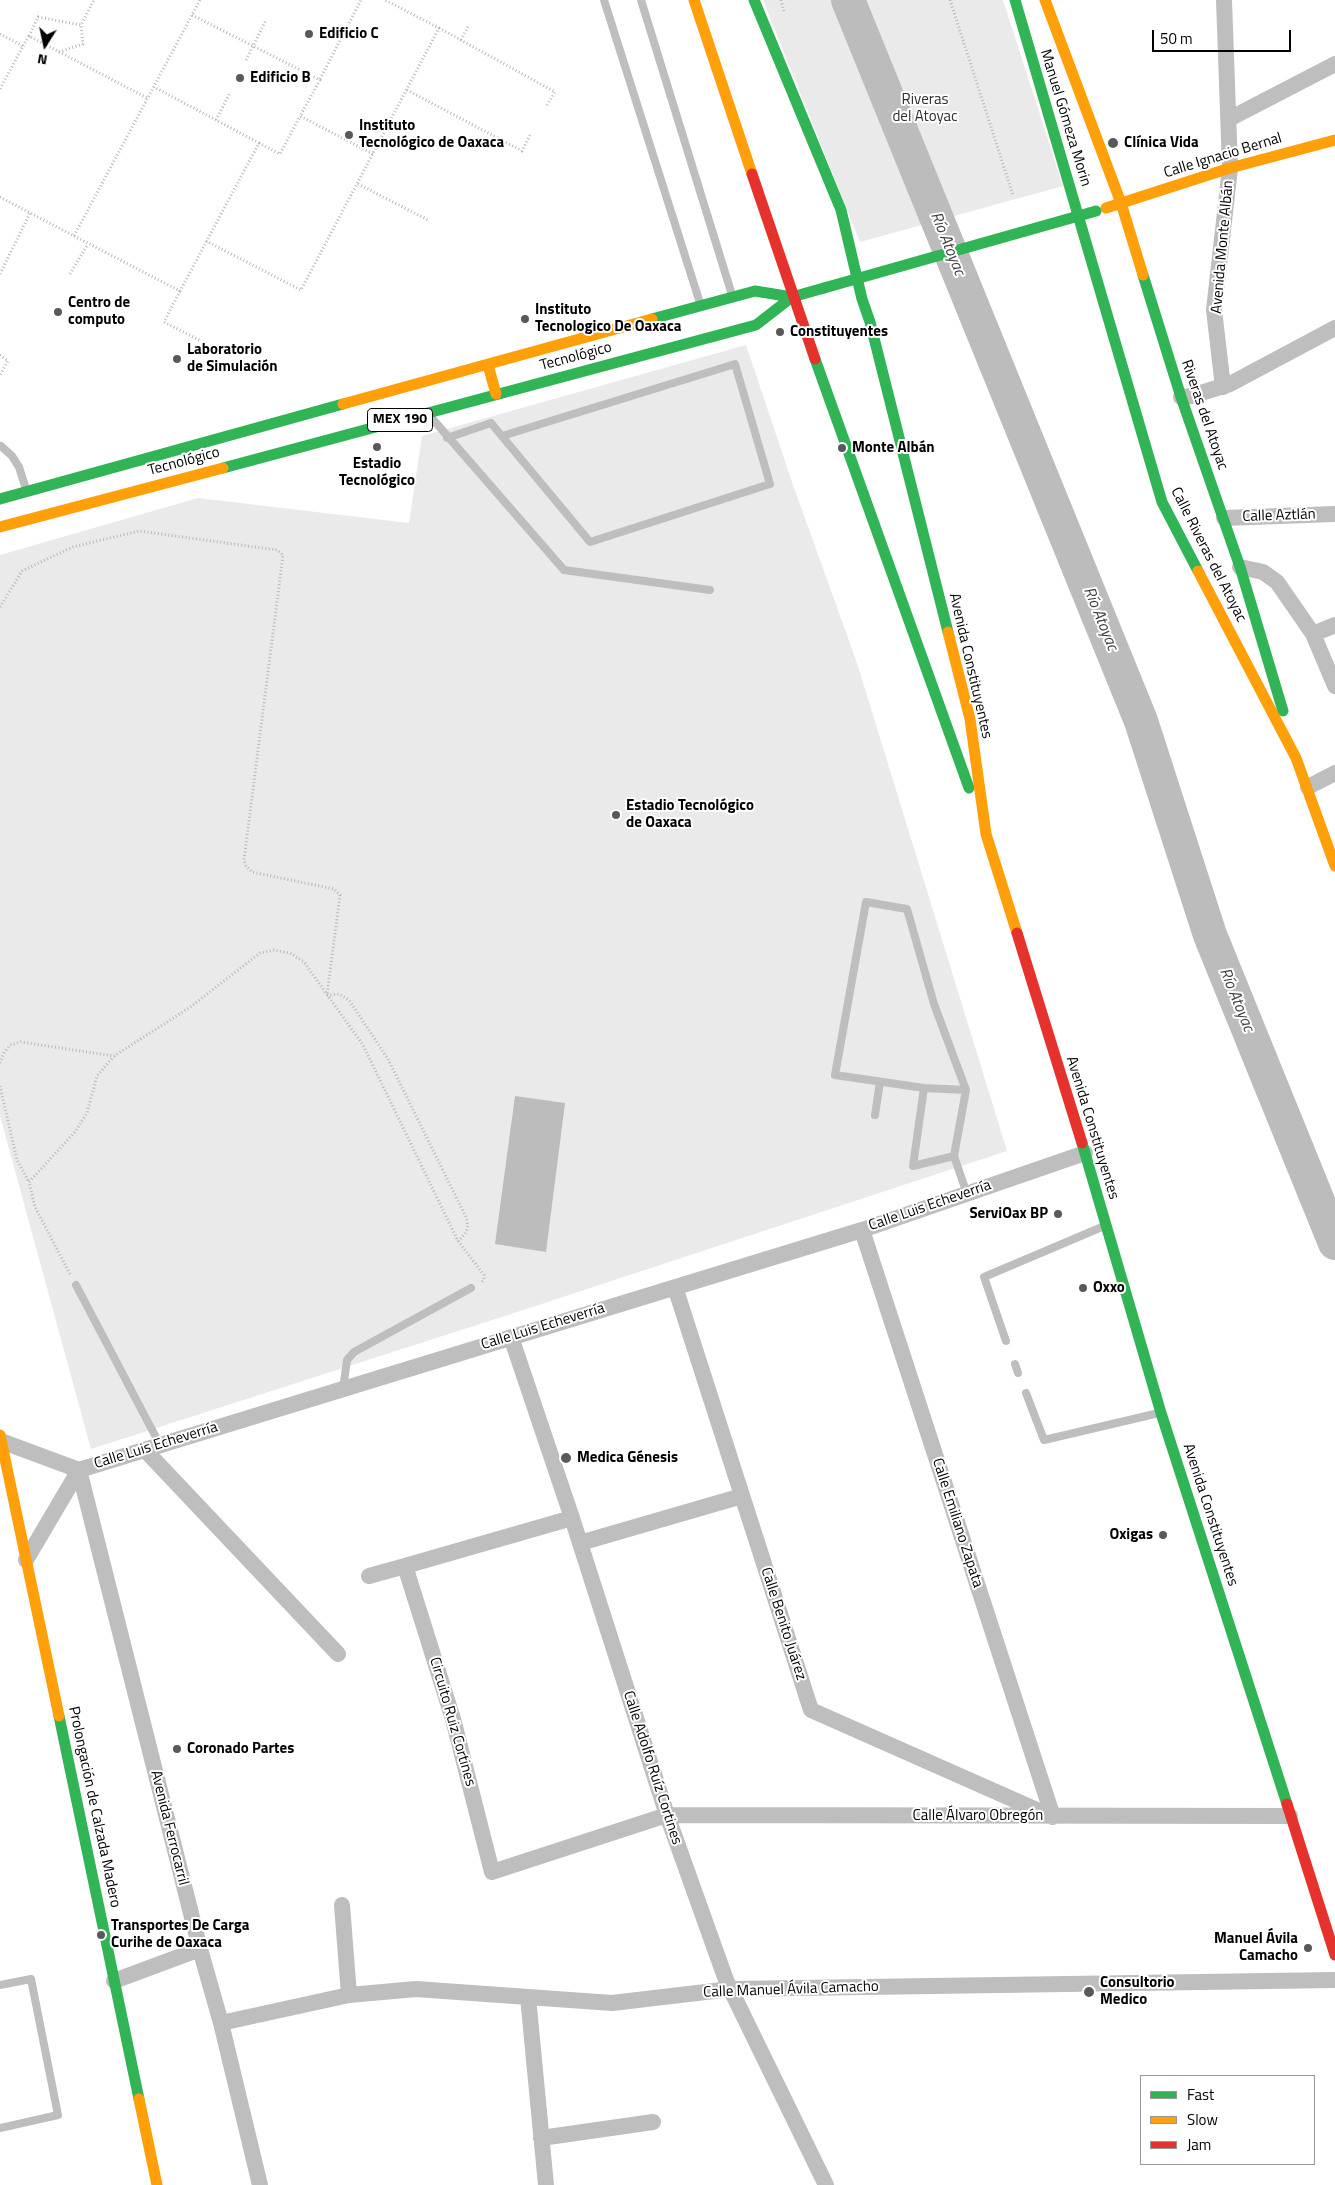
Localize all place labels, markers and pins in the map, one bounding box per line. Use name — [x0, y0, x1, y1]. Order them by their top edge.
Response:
place label: Edificio C — [319, 25, 379, 43]
marker: Edificio C — [303, 28, 315, 40]
place label: Edificio B — [250, 69, 311, 87]
marker: Edificio B — [234, 72, 246, 84]
place label: Instituto Tecnológico de Oaxaca — [359, 117, 504, 152]
marker: Instituto Tecnológico de Oaxaca — [343, 129, 355, 141]
place label: Clínica Vida — [1124, 134, 1199, 152]
marker: Clínica Vida — [1106, 136, 1120, 150]
place label: Centro de computo — [68, 294, 130, 329]
place label: Instituto Tecnologico De Oaxaca — [535, 301, 681, 336]
marker: Centro de computo — [52, 306, 64, 318]
marker: Instituto Tecnologico De Oaxaca — [519, 313, 531, 325]
place label: Constituyentes — [790, 323, 888, 341]
marker: Constituyentes — [774, 326, 786, 338]
place label: Laboratorio de Simulación — [187, 341, 278, 376]
marker: Laboratorio de Simulación — [171, 353, 183, 365]
place label: Monte Albán — [852, 439, 935, 457]
marker: Estadio Tecnológico — [371, 441, 383, 453]
marker: Monte Albán — [836, 442, 848, 454]
place label: Estadio Tecnológico — [339, 455, 415, 490]
place label: Estadio Tecnológico de Oaxaca — [626, 797, 754, 832]
marker: Estadio Tecnológico de Oaxaca — [610, 809, 622, 821]
place label: ServiOax BP — [969, 1205, 1048, 1223]
marker: ServiOax BP — [1052, 1208, 1064, 1220]
place label: Oxxo — [1093, 1279, 1125, 1297]
marker: Oxxo — [1077, 1282, 1089, 1294]
place label: Medica Génesis — [577, 1449, 678, 1467]
marker: Medica Génesis — [559, 1451, 573, 1465]
place label: Oxigas — [1109, 1526, 1153, 1544]
marker: Oxigas — [1157, 1529, 1169, 1541]
place label: Coronado Partes — [187, 1740, 294, 1758]
marker: Coronado Partes — [171, 1743, 183, 1755]
place label: Transportes De Carga Curihe de Oaxaca — [111, 1917, 250, 1952]
marker: Transportes De Carga Curihe de Oaxaca — [95, 1929, 107, 1941]
place label: Manuel Ávila Camacho — [1214, 1930, 1298, 1965]
marker: Manuel Ávila Camacho — [1302, 1942, 1314, 1954]
place label: Consultorio Medico — [1100, 1974, 1175, 2009]
marker: Consultorio Medico — [1082, 1985, 1096, 1999]

